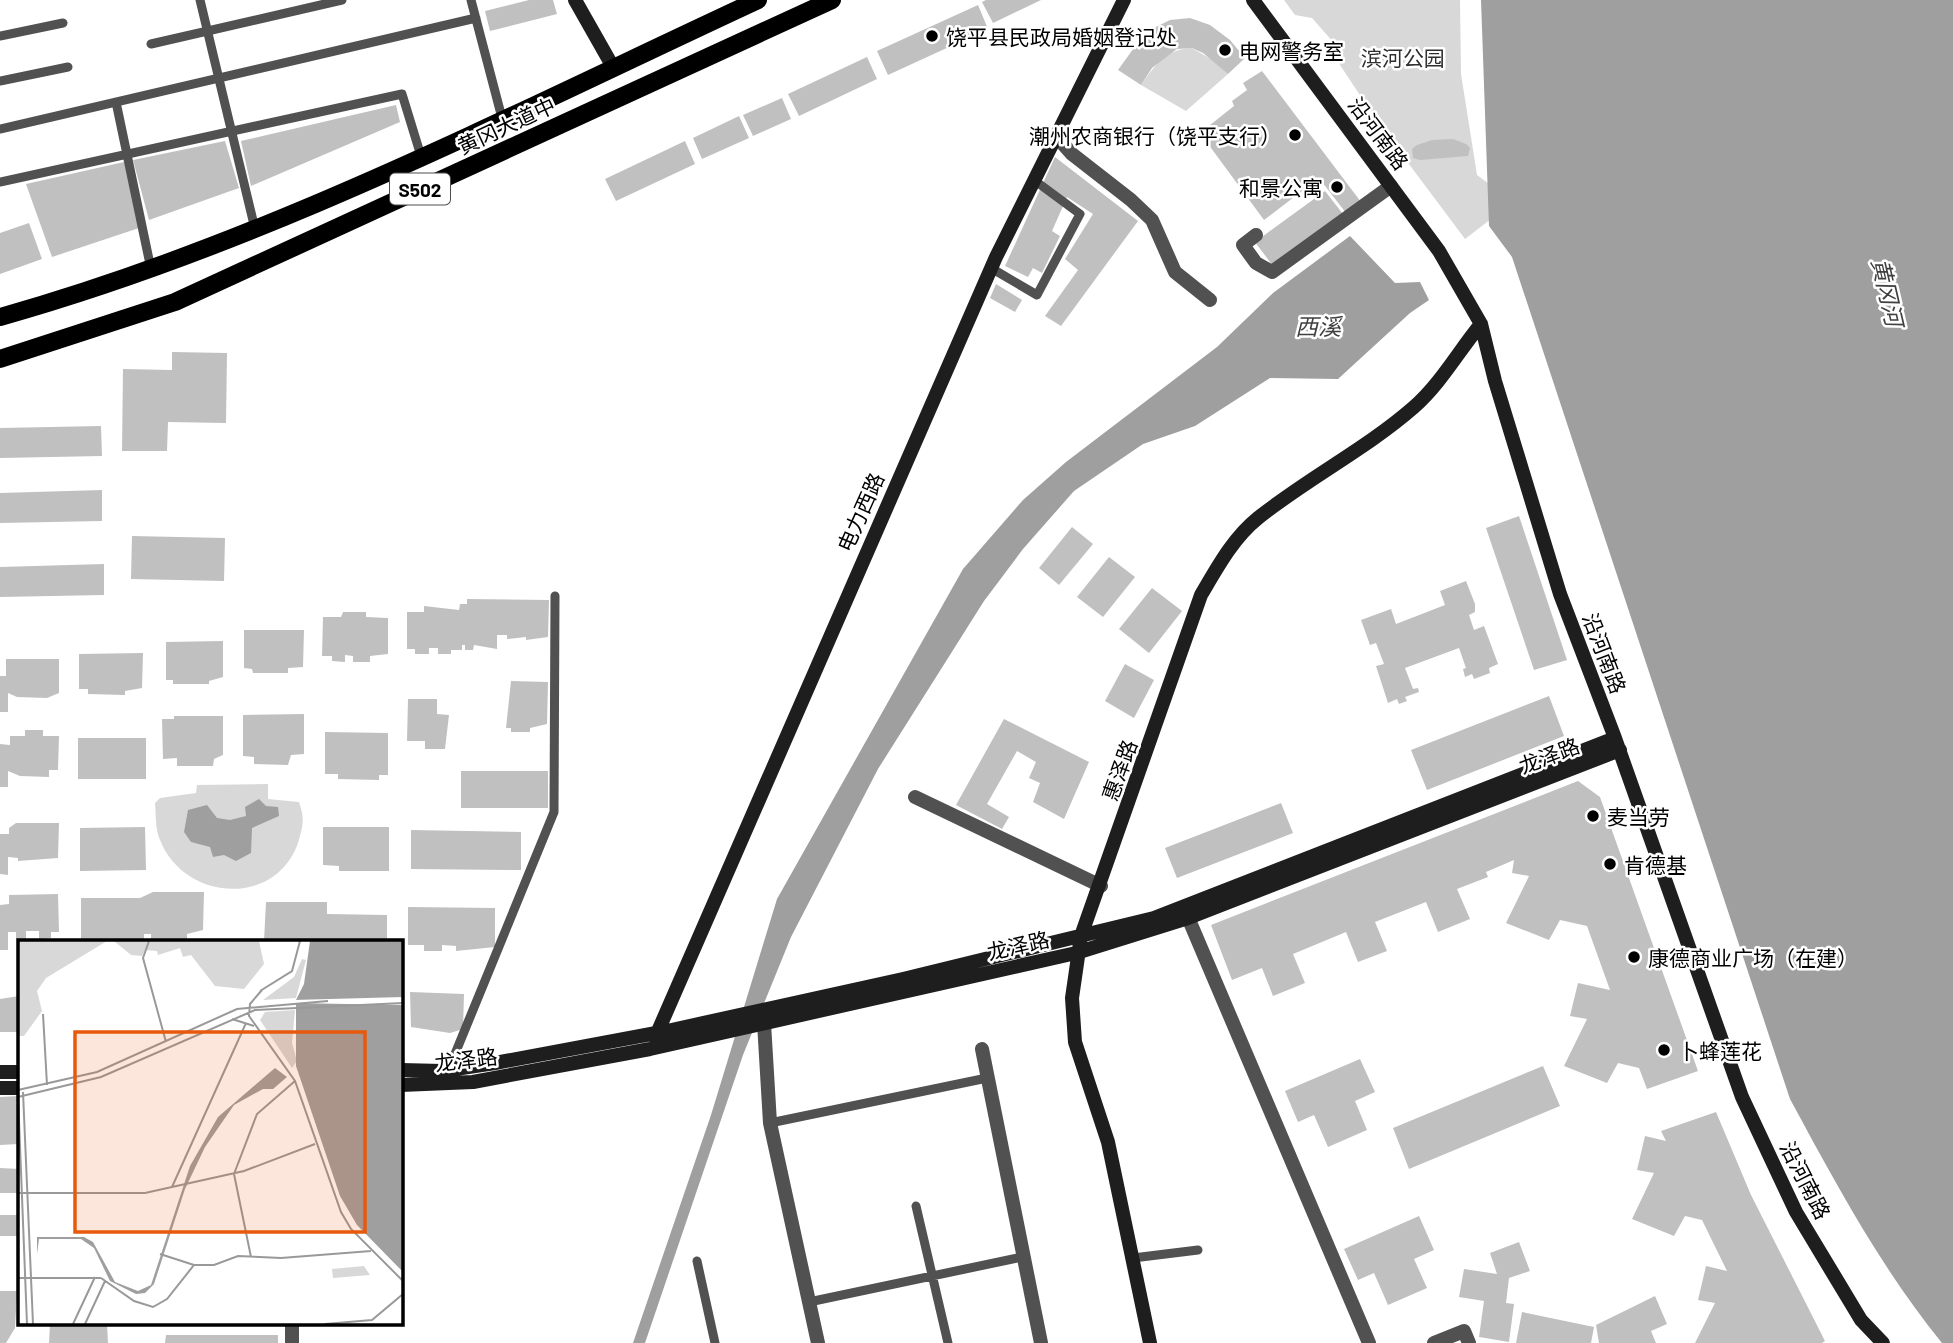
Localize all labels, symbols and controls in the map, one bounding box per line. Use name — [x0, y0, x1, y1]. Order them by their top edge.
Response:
place label: 饶平县民政局婚姻登记处 — [946, 24, 1177, 49]
marker: 饶平县民政局婚姻登记处 — [924, 28, 940, 44]
place label: 电网警务室 — [1239, 38, 1344, 63]
marker: 电网警务室 — [1217, 42, 1233, 58]
park label: 滨河公园 — [1361, 45, 1445, 70]
street label: 黄冈大道中 — [453, 91, 559, 159]
street label: 沿河南路 — [1344, 92, 1414, 174]
place label: 潮州农商银行（饶平支行） — [1029, 123, 1281, 148]
marker: 潮州农商银行（饶平支行） — [1287, 127, 1303, 143]
road number: S502 — [390, 174, 450, 204]
place label: 和景公寓 — [1239, 175, 1323, 200]
marker: 和景公寓 — [1329, 179, 1345, 195]
water label: 黄冈河 — [1867, 255, 1910, 333]
water label: 西溪 — [1295, 312, 1344, 340]
street label: 电力西路 — [831, 469, 889, 555]
street label: 沿河南路 — [1578, 609, 1632, 697]
street label: 龙泽路 — [1515, 732, 1583, 778]
street label: 惠泽路 — [1096, 736, 1142, 804]
place label: 麦当劳 — [1607, 804, 1670, 829]
marker: 麦当劳 — [1585, 808, 1601, 824]
place label: 肯德基 — [1624, 852, 1687, 877]
marker: 肯德基 — [1602, 856, 1618, 872]
street label: 龙泽路 — [984, 926, 1052, 964]
inset map — [18, 940, 402, 1326]
place label: 康德商业广场（在建） — [1648, 945, 1858, 970]
marker: 康德商业广场（在建） — [1626, 949, 1642, 965]
place label: 卜蜂莲花 — [1678, 1038, 1762, 1063]
marker: 卜蜂莲花 — [1656, 1042, 1672, 1058]
street label: 龙泽路 — [433, 1043, 499, 1075]
street label: 沿河南路 — [1776, 1137, 1836, 1223]

